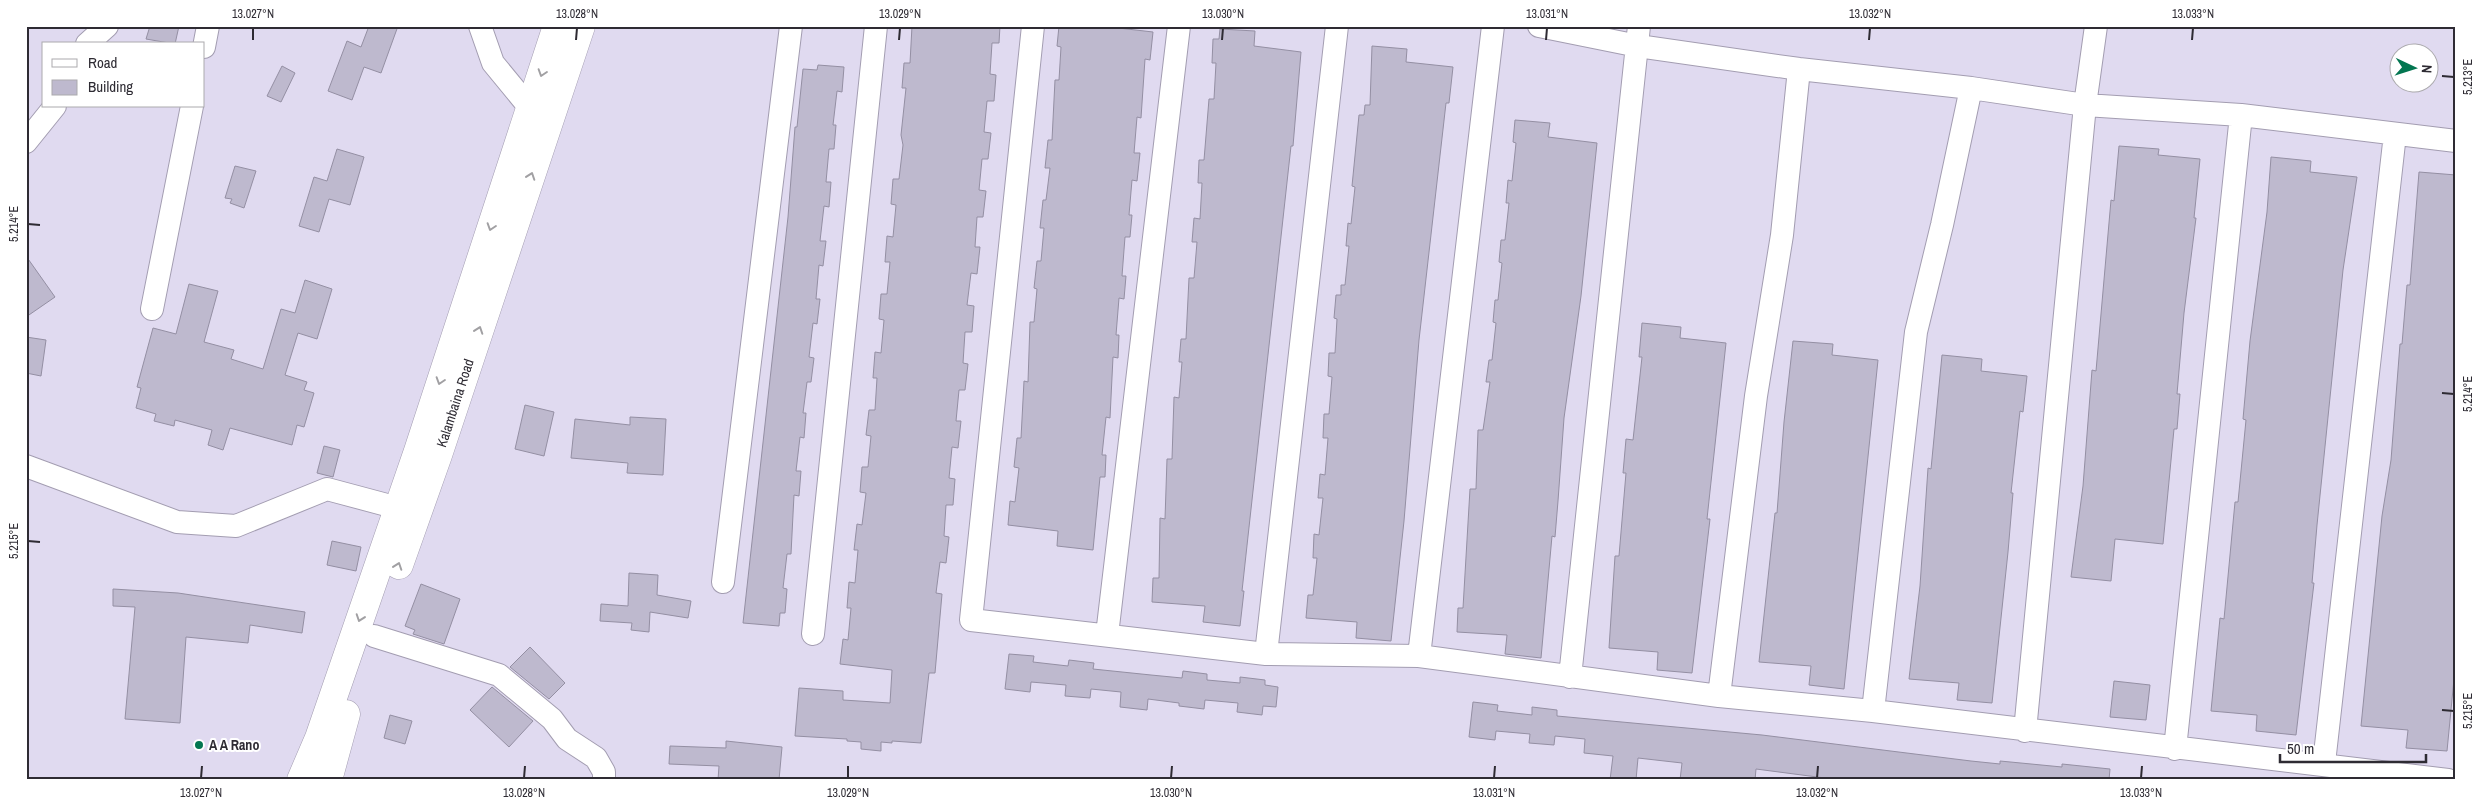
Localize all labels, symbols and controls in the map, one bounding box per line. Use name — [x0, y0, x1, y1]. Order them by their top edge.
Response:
text: 13.027°N — [232, 6, 274, 22]
text: 13.028°N — [556, 6, 598, 22]
text: 13.029°N — [879, 6, 921, 22]
text: 13.030°N — [1202, 6, 1244, 22]
text: 13.031°N — [1526, 6, 1568, 22]
text: 13.032°N — [1849, 6, 1891, 22]
text: 13.033°N — [2172, 6, 2214, 22]
legend — [42, 42, 205, 108]
north arrow — [2390, 42, 2440, 92]
text: Road — [88, 52, 117, 73]
text: 5.213°E — [2460, 59, 2476, 95]
text: N — [2418, 64, 2436, 74]
one-way arrow — [537, 68, 547, 76]
text: Building — [88, 76, 133, 97]
one-way arrow — [525, 172, 535, 181]
text: 5.214°E — [6, 206, 22, 242]
one-way arrow — [487, 222, 497, 231]
one-way arrow — [473, 326, 483, 335]
street label: Kalambaina Road — [432, 357, 478, 449]
text: 5.214°E — [2460, 376, 2476, 412]
one-way arrow — [436, 377, 446, 385]
text: 5.215°E — [6, 523, 22, 559]
one-way arrow — [392, 563, 402, 571]
one-way arrow — [356, 613, 366, 622]
text: 5.215°E — [2460, 693, 2476, 729]
scale bar — [2280, 731, 2426, 763]
place label: A A Rano — [209, 736, 259, 754]
text: 50 m — [2287, 738, 2314, 759]
marker: A A Rano — [193, 739, 205, 751]
text: 13.027°N — [180, 785, 222, 801]
text: 13.028°N — [503, 785, 545, 801]
text: 13.029°N — [827, 785, 869, 801]
text: 13.030°N — [1150, 785, 1192, 801]
text: 13.031°N — [1473, 785, 1515, 801]
text: 13.032°N — [1796, 785, 1838, 801]
text: 13.033°N — [2120, 785, 2162, 801]

